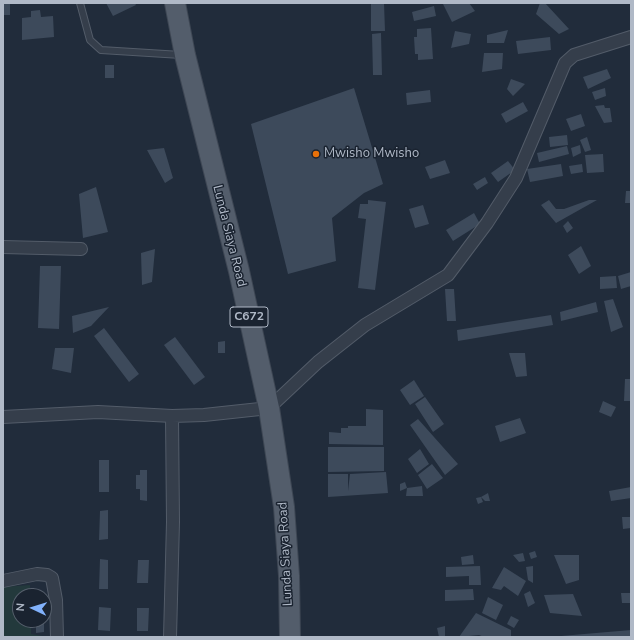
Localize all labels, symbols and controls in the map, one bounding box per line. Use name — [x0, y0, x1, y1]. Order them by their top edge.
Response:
place label: Mwisho Mwisho — [324, 146, 419, 162]
marker: Mwisho Mwisho — [311, 149, 321, 159]
street label: Lunda Siaya Road — [209, 184, 249, 288]
road number: C672 — [230, 307, 268, 327]
street label: Lunda Siaya Road — [275, 502, 297, 606]
north arrow — [12, 588, 52, 628]
text: N — [13, 603, 28, 612]

